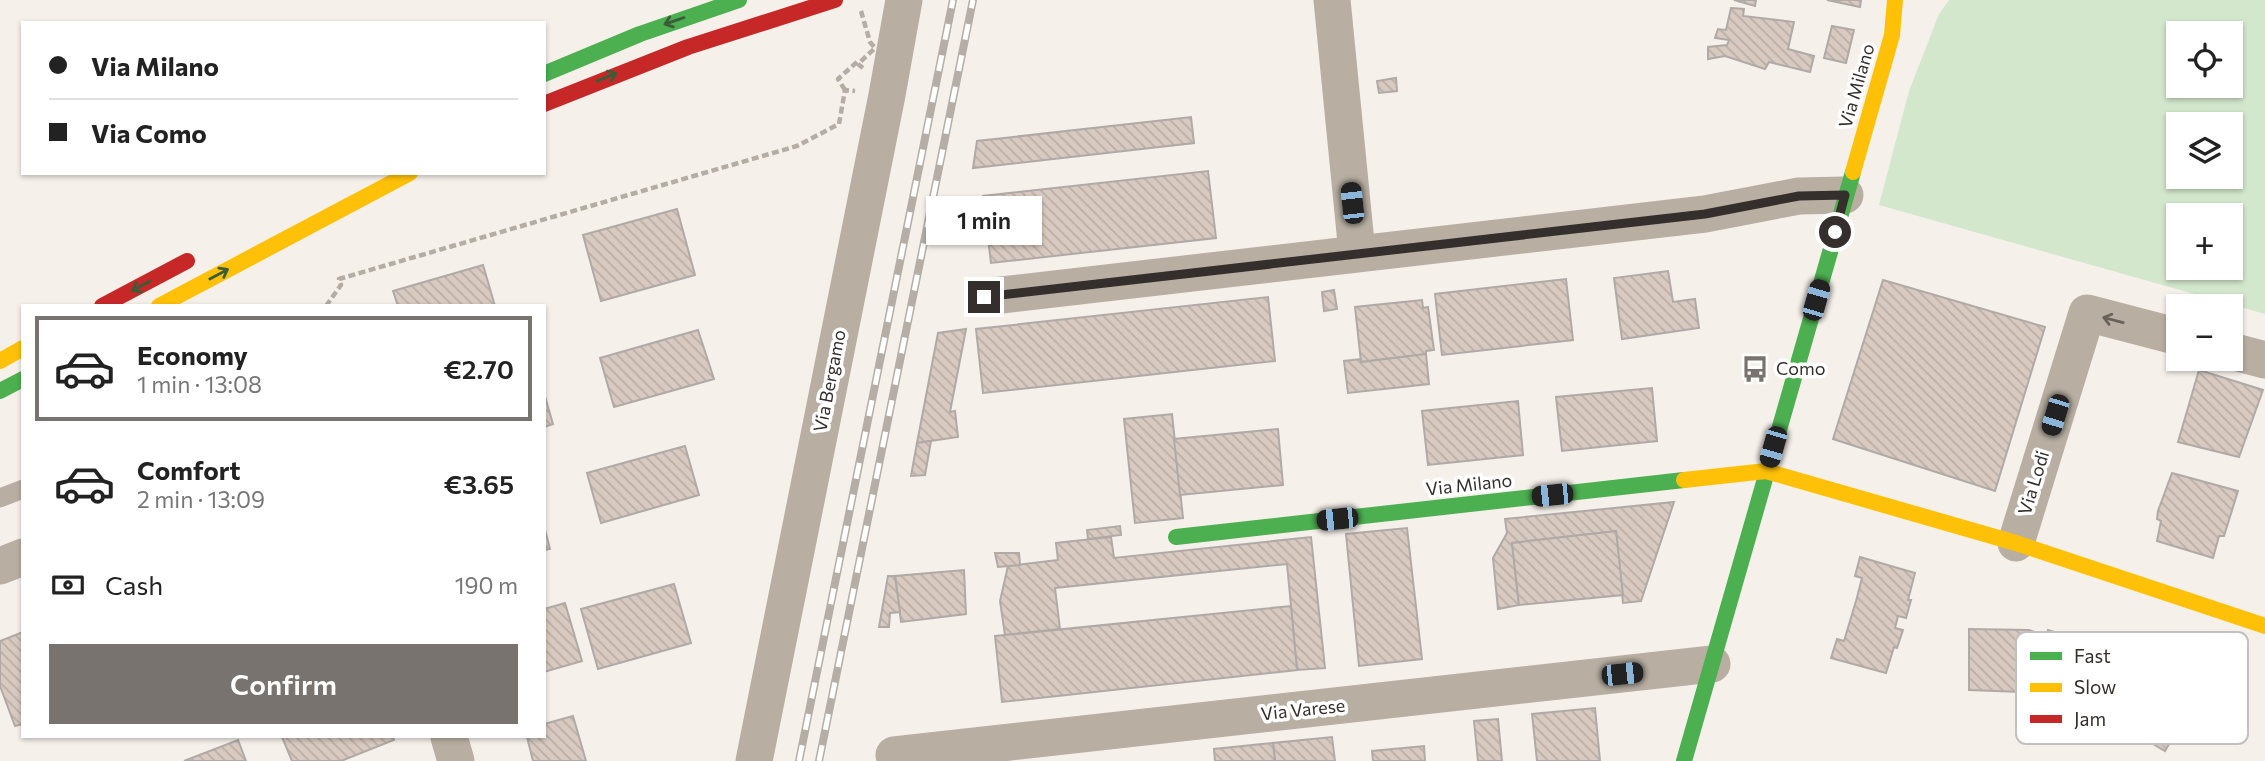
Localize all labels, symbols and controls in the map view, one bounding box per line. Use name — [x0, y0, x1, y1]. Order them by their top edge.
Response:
one-way arrow — [663, 16, 685, 29]
map controls — [2166, 21, 2243, 371]
button: locate — [2166, 21, 2243, 98]
street label: Via Milano — [1834, 41, 1879, 130]
text: Via Milano — [91, 50, 219, 81]
one-way arrow — [596, 70, 617, 83]
button: layers — [2166, 112, 2243, 189]
text: Via Como — [91, 117, 207, 148]
car — [1340, 181, 1365, 225]
callout: 1 min — [926, 196, 1042, 244]
button: + — [2166, 203, 2243, 280]
text: 1 min — [957, 206, 1011, 234]
route start — [1819, 216, 1851, 248]
one-way arrow — [208, 267, 229, 280]
car — [1801, 277, 1832, 323]
one-way arrow — [131, 279, 151, 293]
route end — [968, 281, 1000, 313]
button: − — [2166, 294, 2243, 371]
one-way arrow — [2102, 313, 2125, 326]
street label: Via Bergamo — [808, 328, 850, 434]
icon: car — [53, 337, 116, 400]
text: Economy — [137, 339, 248, 370]
text: €2.70 — [444, 353, 514, 384]
bus stop icon: Como — [1740, 354, 1770, 384]
place label: Como — [1776, 357, 1826, 379]
text: 1 min · 13:08 — [137, 370, 262, 398]
car — [2039, 392, 2072, 438]
car — [1758, 424, 1789, 470]
street label: Via Lodi — [2013, 448, 2053, 517]
icon: car — [53, 452, 116, 515]
text: Comfort — [137, 454, 240, 485]
text: €3.65 — [444, 468, 514, 499]
street label: Via Milano — [1425, 469, 1513, 499]
car — [1531, 482, 1574, 508]
text: 2 min · 13:09 — [137, 485, 265, 513]
car — [1316, 506, 1359, 532]
icon: cash — [49, 566, 87, 604]
text: Cash — [105, 569, 163, 600]
text: 190 m — [455, 571, 518, 599]
legend — [2016, 632, 2248, 744]
button: Confirm — [49, 644, 518, 724]
text: Fast — [2074, 644, 2111, 667]
car — [1601, 661, 1644, 687]
text: Slow — [2074, 675, 2116, 698]
street label: Via Varese — [1260, 694, 1346, 724]
text: Jam — [2074, 707, 2106, 730]

